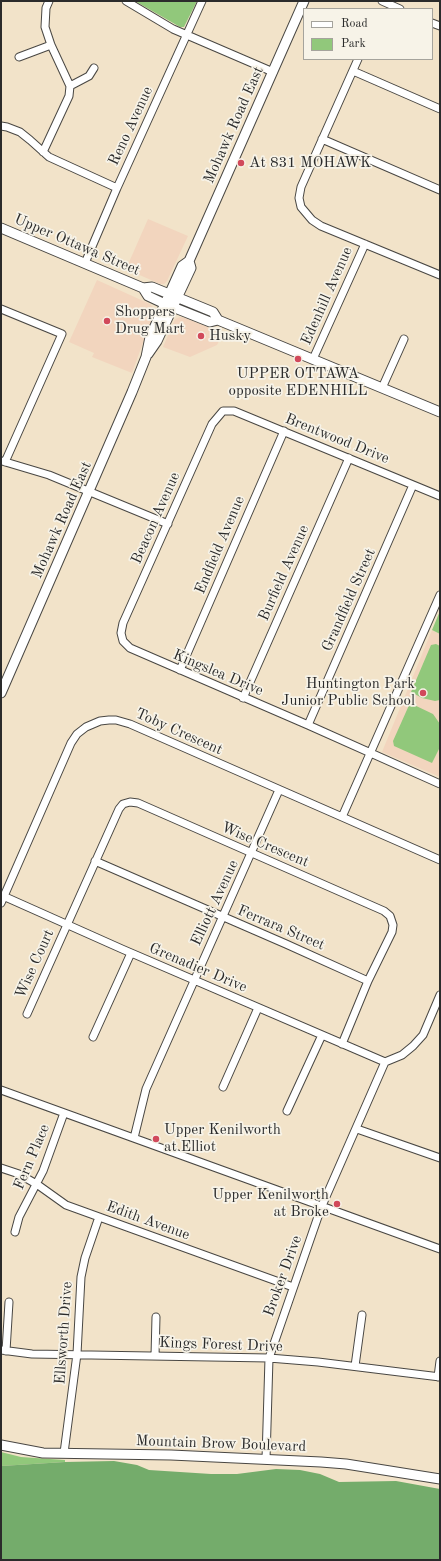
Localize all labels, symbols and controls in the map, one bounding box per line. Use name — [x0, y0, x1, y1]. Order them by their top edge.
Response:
legend — [303, 8, 433, 60]
text: Road — [341, 18, 368, 30]
text: Park — [341, 38, 366, 50]
street label: Mohawk Road East — [200, 64, 268, 186]
street label: Reno Avenue — [105, 84, 157, 168]
place label: At 831 MOHAWK — [249, 154, 371, 172]
marker: At 831 MOHAWK — [236, 158, 246, 168]
street label: Upper Ottawa Street — [11, 210, 143, 280]
street label: Edenhill Avenue — [297, 244, 357, 348]
place label: Shoppers Drug Mart — [115, 303, 185, 338]
marker: Shoppers Drug Mart — [102, 316, 112, 326]
place label: Husky — [209, 327, 251, 345]
marker: Husky — [196, 331, 206, 341]
marker: UPPER OTTAWA opposite EDENHILL — [293, 354, 303, 364]
place label: UPPER OTTAWA opposite EDENHILL — [228, 365, 368, 400]
street label: Brentwood Drive — [282, 410, 392, 468]
street label: Mohawk Road East — [28, 459, 96, 581]
street label: Beacon Avenue — [128, 469, 184, 567]
street label: Endfield Avenue — [191, 493, 249, 597]
street label: Burfield Avenue — [255, 522, 313, 624]
street label: Grandfield Street — [318, 546, 380, 654]
street label: Kingslea Drive — [170, 646, 266, 700]
place label: Huntington Park Junior Public School — [281, 675, 415, 710]
marker: Huntington Park Junior Public School — [418, 688, 428, 698]
street label: Toby Crescent — [133, 705, 225, 759]
street label: Wise Crescent — [218, 818, 312, 872]
street label: Elliott Avenue — [187, 857, 243, 949]
street label: Ferrara Street — [235, 902, 327, 954]
street label: Wise Court — [12, 927, 58, 1001]
street label: Grenadier Drive — [146, 939, 250, 997]
street label: Fern Place — [10, 1121, 54, 1193]
place label: Upper Kenilworth at Elliot — [164, 1121, 281, 1156]
marker: Upper Kenilworth at Elliot — [151, 1134, 161, 1144]
place label: Upper Kenilworth at Broke — [212, 1186, 329, 1221]
street label: Edith Avenue — [104, 1198, 192, 1244]
marker: Upper Kenilworth at Broke — [332, 1199, 342, 1209]
street label: Broker Drive — [260, 1233, 306, 1319]
street label: Ellsworth Drive — [51, 1281, 77, 1385]
street label: Kings Forest Drive — [159, 1334, 283, 1356]
street label: Mountain Brow Boulevard — [136, 1432, 306, 1456]

